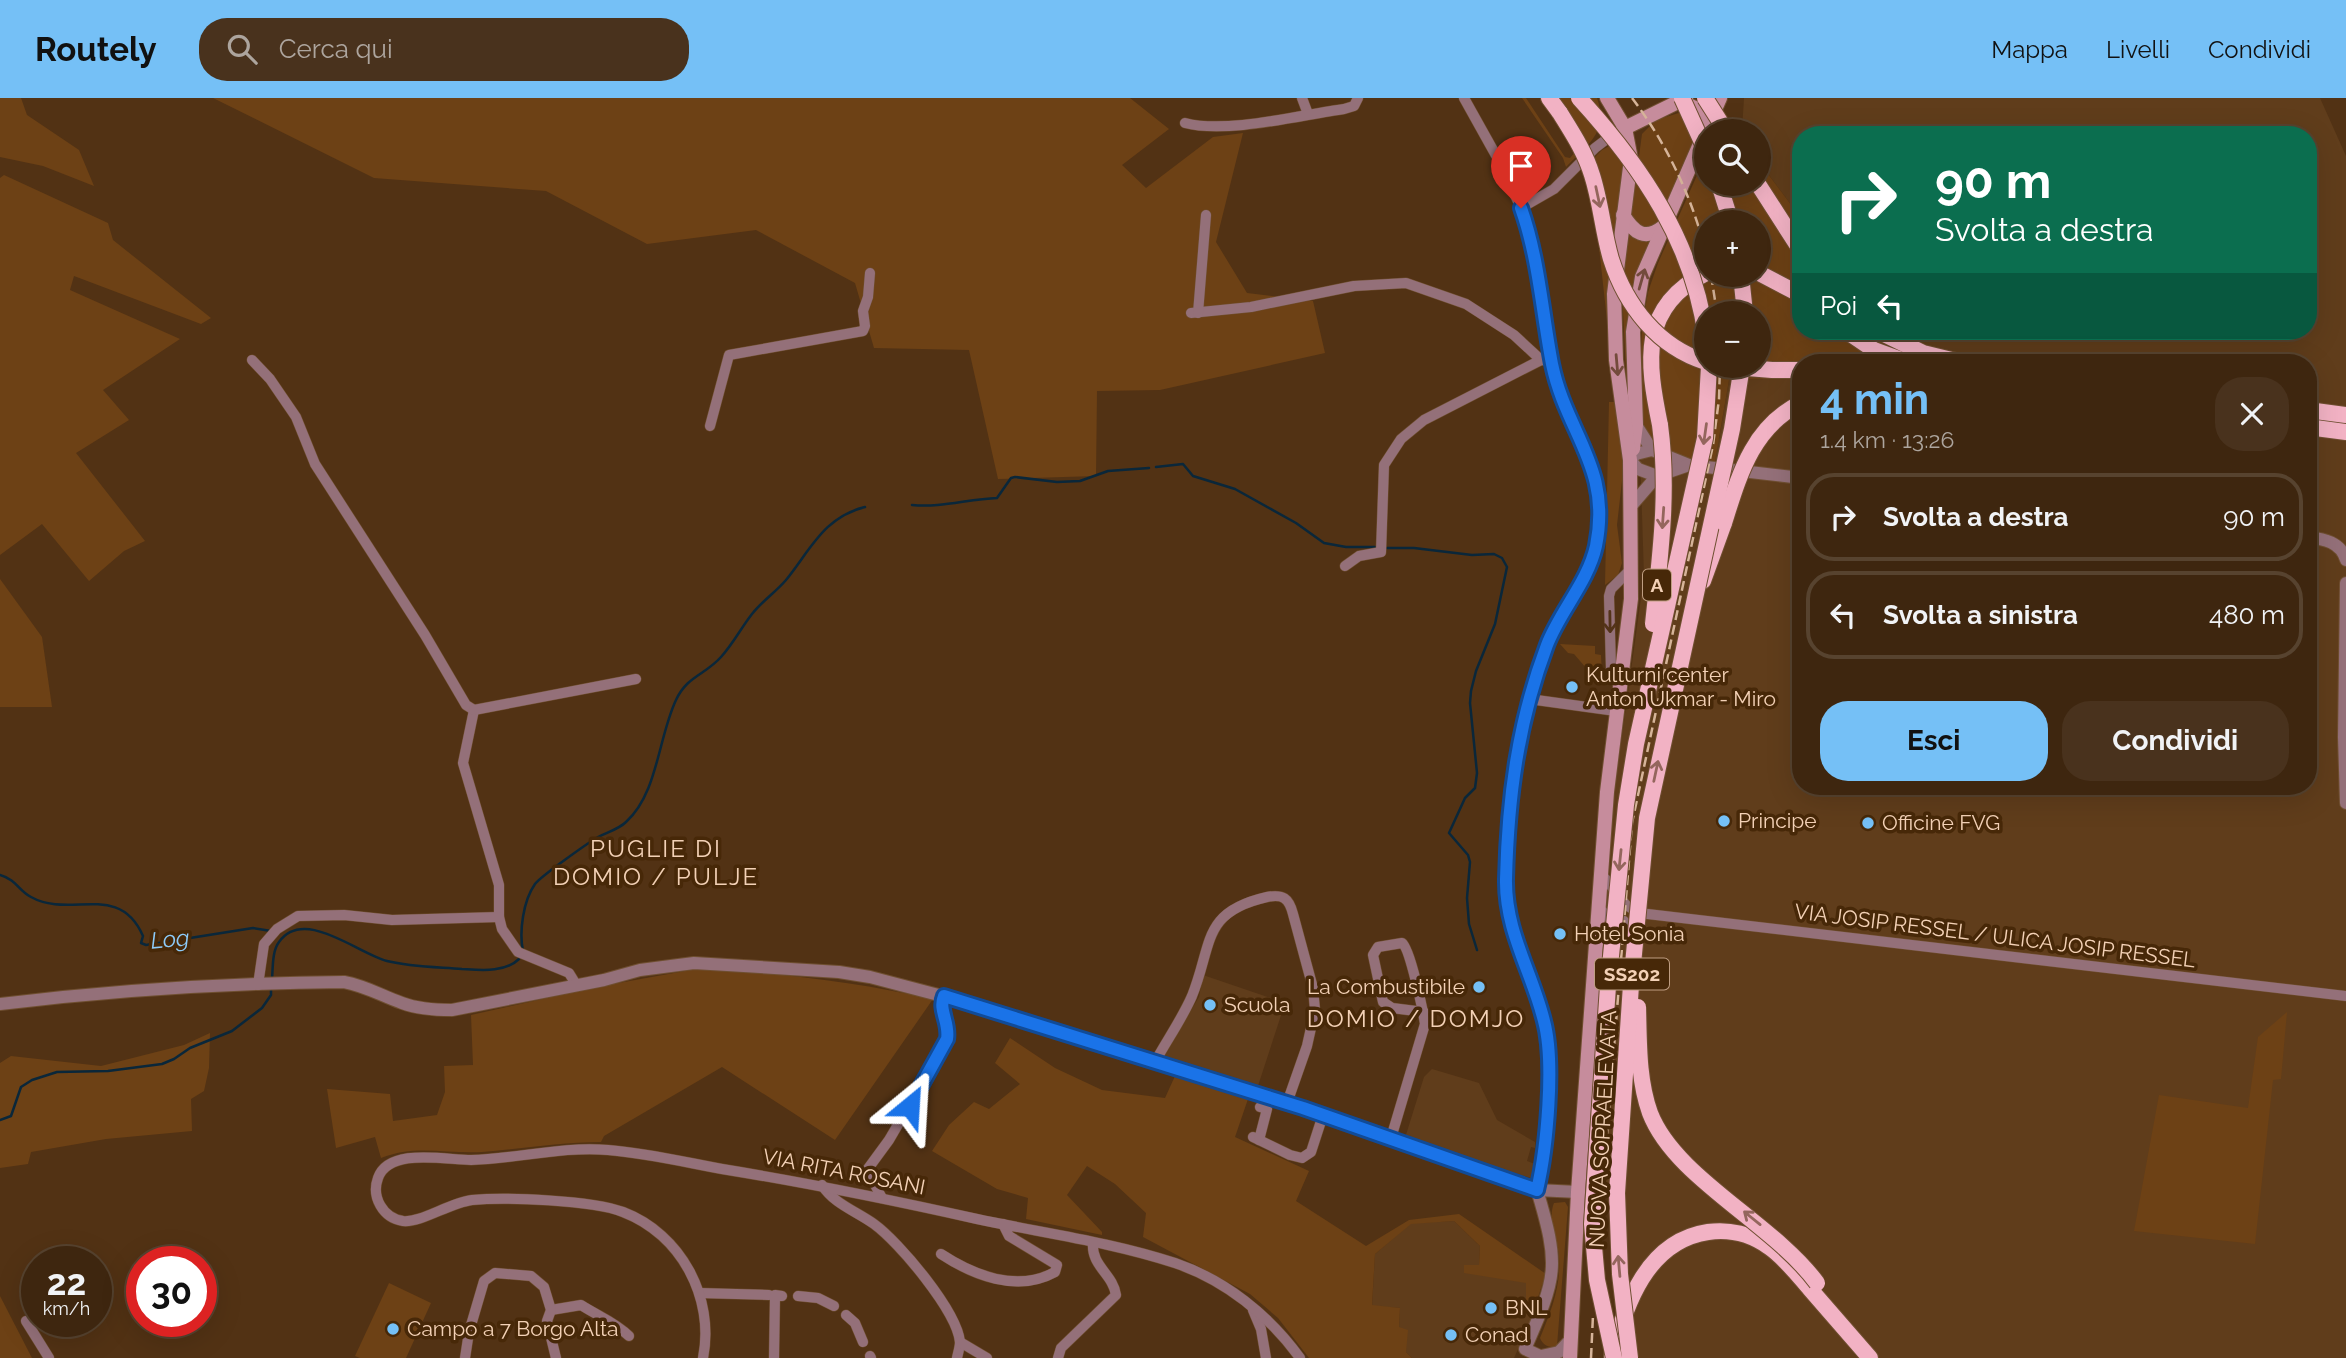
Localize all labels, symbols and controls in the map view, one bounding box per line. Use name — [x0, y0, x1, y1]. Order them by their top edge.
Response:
search box — [199, 18, 689, 81]
text: Routely — [35, 30, 157, 69]
icon: search — [223, 30, 261, 68]
text: Cerca qui — [279, 34, 393, 64]
text: Mappa — [1991, 35, 2068, 64]
text: Livelli — [2106, 35, 2170, 64]
text: Condividi — [2208, 35, 2311, 64]
map controls — [1694, 119, 1771, 378]
button: search — [1694, 119, 1771, 196]
pin — [1491, 136, 1551, 208]
icon: arrive — [1502, 147, 1540, 185]
text: 90 m — [1935, 152, 2051, 209]
icon: right — [1820, 154, 1911, 245]
one-way arrow — [1591, 185, 1605, 208]
button: + — [1694, 210, 1771, 287]
text: Svolta a destra — [1935, 211, 2154, 248]
one-way arrow — [1637, 268, 1650, 290]
icon: left — [1871, 287, 1909, 325]
text: Poi — [1820, 291, 1857, 321]
button: − — [1694, 301, 1771, 378]
one-way arrow — [1611, 353, 1624, 376]
text: 4 min — [1820, 375, 1929, 424]
button: close — [2215, 377, 2289, 451]
one-way arrow — [1698, 422, 1711, 445]
text: 1.4 km · 13:26 — [1820, 426, 1954, 453]
icon: right — [1824, 498, 1862, 536]
text: Svolta a destra — [1883, 502, 2069, 532]
text: 90 m — [2223, 502, 2285, 532]
one-way arrow — [1657, 506, 1670, 529]
road number: A — [1643, 570, 1671, 600]
icon: left — [1824, 596, 1862, 634]
text: Svolta a sinistra — [1883, 600, 2078, 630]
text: 480 m — [2209, 600, 2285, 630]
one-way arrow — [1603, 610, 1616, 633]
place label: Kulturni center Anton Ukmar - Miro — [1586, 662, 1776, 711]
marker: Kulturni center Anton Ukmar - Miro — [1564, 679, 1580, 695]
button: Esci — [1820, 701, 2048, 781]
button: Condividi — [2062, 701, 2289, 781]
one-way arrow — [1650, 760, 1663, 783]
place label: Principe — [1738, 808, 1817, 833]
place label: Officine FVG — [1882, 810, 2000, 835]
marker: Principe — [1716, 813, 1732, 829]
marker: Officine FVG — [1860, 815, 1876, 831]
district label: PUGLIE DI DOMIO / PULJE — [553, 834, 759, 891]
one-way arrow — [1614, 848, 1627, 871]
street label: VIA JOSIP RESSEL / ULICA JOSIP RESSEL — [1793, 898, 2197, 973]
place label: Hotel Sonia — [1574, 921, 1685, 946]
water label: Log — [149, 923, 191, 954]
marker: Hotel Sonia — [1552, 926, 1568, 942]
road number: SS202 — [1595, 958, 1669, 989]
place label: La Combustibile — [1307, 974, 1465, 999]
marker: La Combustibile — [1471, 979, 1487, 995]
place label: Scuola — [1224, 992, 1290, 1017]
marker: Scuola — [1202, 997, 1218, 1013]
district label: DOMIO / DOMJO — [1307, 1004, 1525, 1033]
street label: NUOVA SOPRAELEVATA — [1584, 1010, 1621, 1248]
position arrow — [873, 1069, 947, 1143]
street label: VIA RITA ROSANI — [761, 1143, 928, 1200]
one-way arrow — [1744, 1210, 1762, 1226]
speed limit sign: 30 — [126, 1246, 217, 1337]
one-way arrow — [1612, 1255, 1625, 1278]
text: 22 — [47, 1262, 86, 1303]
place label: BNL — [1505, 1295, 1547, 1320]
text: km/h — [43, 1298, 90, 1319]
marker: BNL — [1483, 1300, 1499, 1316]
place label: Campo a 7 Borgo Alta — [407, 1316, 618, 1341]
marker: Campo a 7 Borgo Alta — [385, 1321, 401, 1337]
place label: Conad — [1465, 1322, 1529, 1347]
marker: Conad — [1443, 1327, 1459, 1343]

